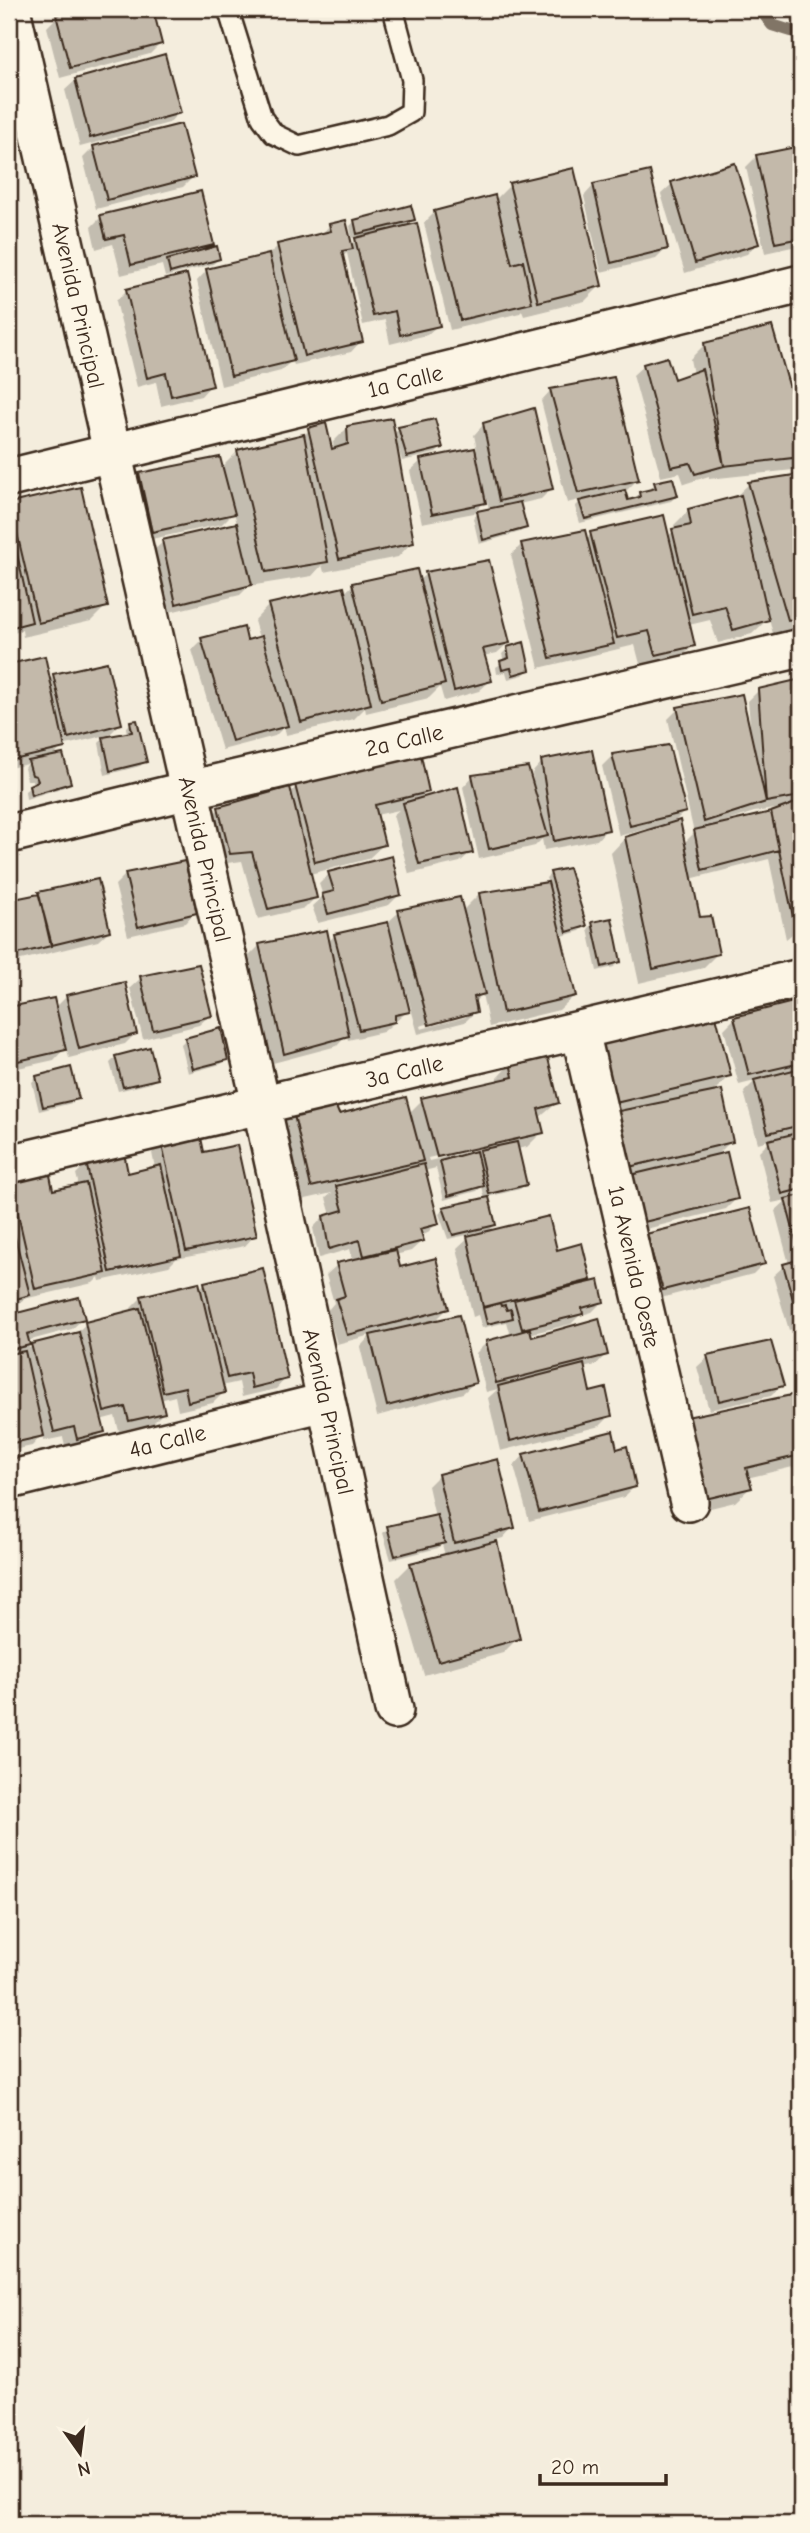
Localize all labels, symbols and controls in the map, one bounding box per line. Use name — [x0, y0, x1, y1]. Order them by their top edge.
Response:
street label: Avenida Principal — [46, 220, 110, 391]
street label: 1a Calle — [365, 359, 446, 404]
street label: 2a Calle — [362, 719, 446, 763]
street label: Avenida Principal — [173, 774, 237, 945]
street label: 3a Calle — [363, 1050, 446, 1094]
street label: 1a Avenida Oeste — [602, 1183, 666, 1351]
street label: Avenida Principal — [297, 1326, 359, 1497]
street label: 4a Calle — [126, 1419, 209, 1464]
north arrow — [46, 2418, 116, 2488]
scale bar — [540, 2442, 666, 2486]
text: 20 m — [551, 2455, 599, 2479]
text: N — [75, 2456, 93, 2481]

